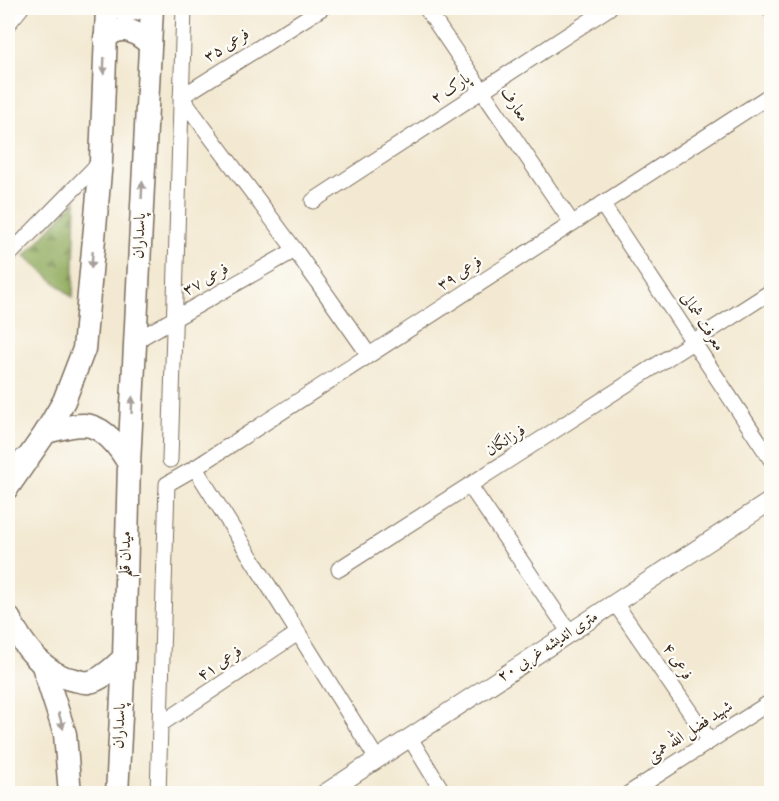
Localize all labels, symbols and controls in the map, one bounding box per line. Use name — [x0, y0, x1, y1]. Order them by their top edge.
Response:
street label: فرعی ۳۵ — [201, 24, 253, 68]
one-way arrow — [100, 56, 109, 75]
street label: پارک ۲ — [428, 68, 475, 109]
street label: معارف — [495, 84, 533, 126]
one-way arrow — [138, 180, 147, 199]
street label: پاسداران — [129, 212, 151, 259]
one-way arrow — [87, 251, 97, 270]
street label: فرعی ۳۹ — [434, 252, 486, 296]
street label: فرعی ۳۷ — [180, 259, 232, 301]
street label: معرفت شمالی — [676, 289, 728, 355]
one-way arrow — [127, 396, 136, 415]
street label: فرزانگان — [481, 419, 530, 461]
street label: میدان قلم — [116, 531, 141, 577]
street label: ۲۰ متری اندیشه غربی — [494, 607, 602, 687]
street label: فرعی ۴ — [657, 640, 697, 684]
street label: فرعی ۴۱ — [194, 642, 246, 686]
street label: شهید فضل الله همتی — [641, 693, 737, 767]
street label: پاسداران — [109, 702, 131, 749]
one-way arrow — [57, 712, 66, 730]

